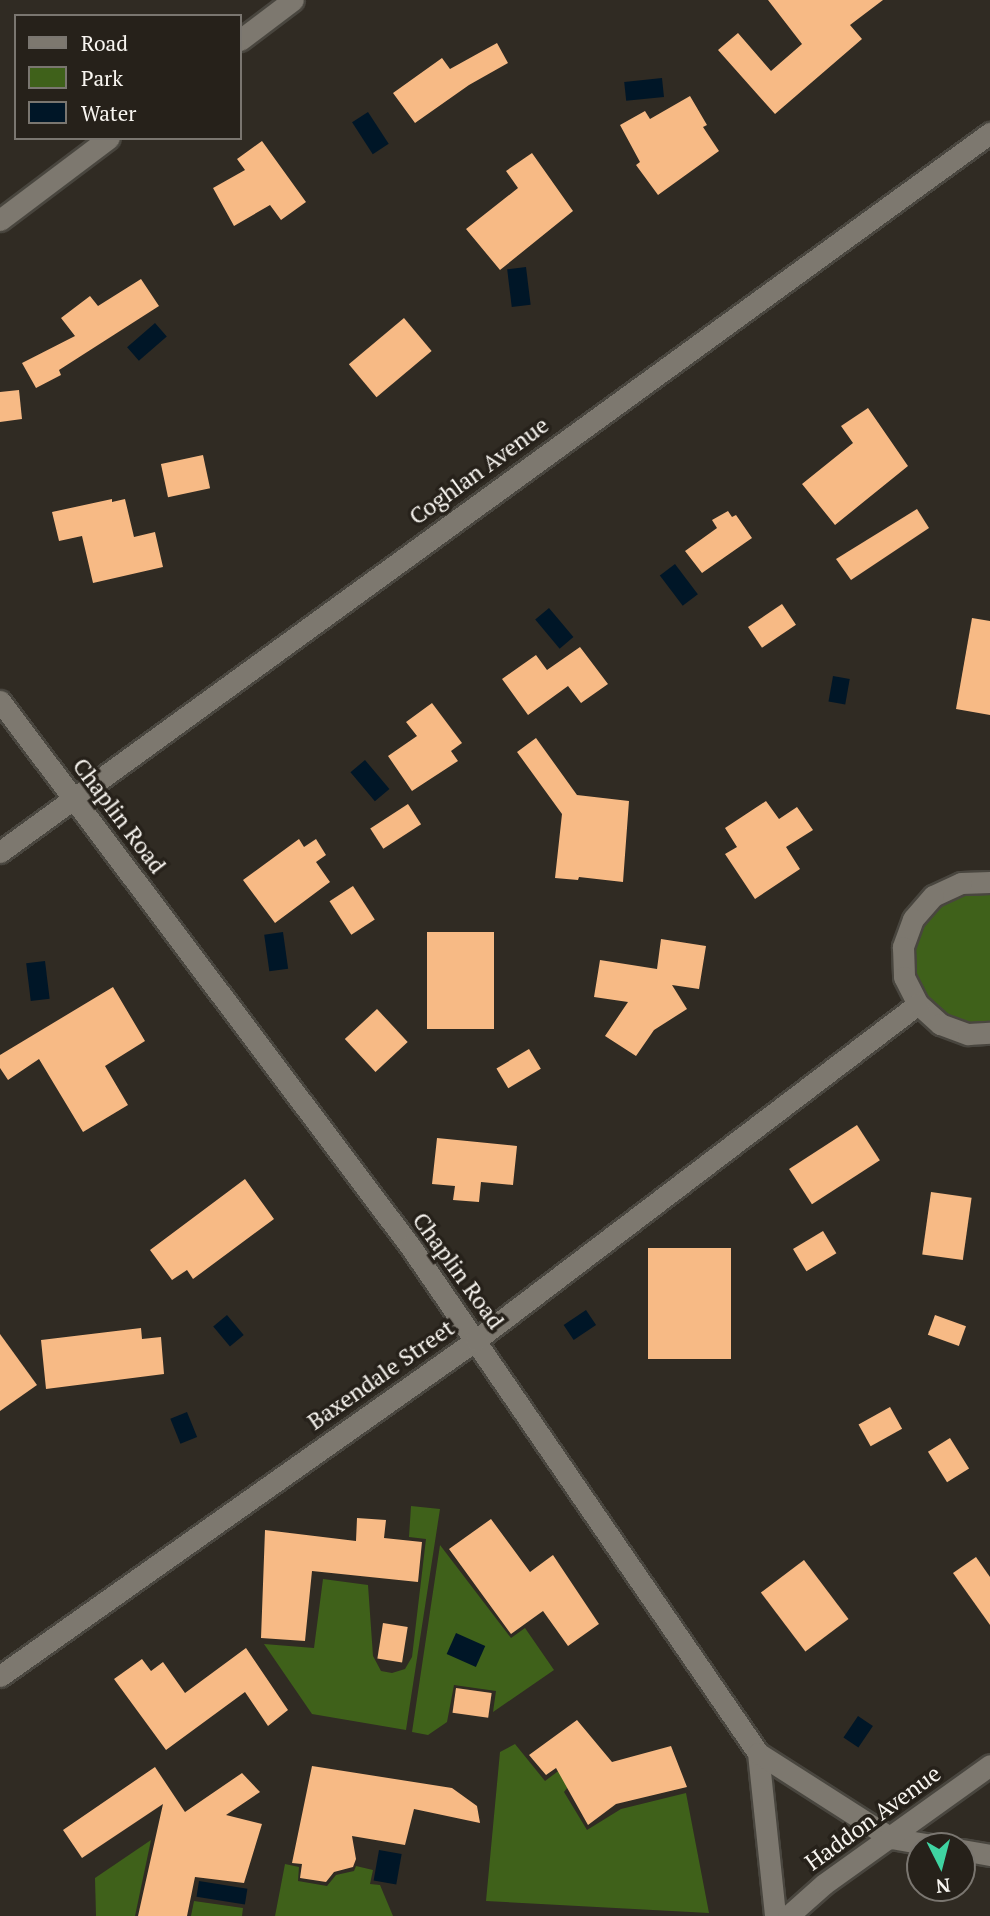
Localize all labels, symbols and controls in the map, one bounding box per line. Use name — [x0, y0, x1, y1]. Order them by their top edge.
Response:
legend — [14, 14, 242, 140]
text: Road — [81, 29, 128, 57]
text: Park — [81, 64, 123, 92]
text: Water — [81, 99, 136, 127]
street label: Coghlan Avenue — [404, 411, 554, 531]
street label: Chaplin Road — [67, 753, 171, 879]
street label: Chaplin Road — [406, 1207, 510, 1335]
street label: Baxendale Street — [302, 1314, 460, 1436]
street label: Haddon Avenue — [800, 1759, 946, 1877]
north arrow — [906, 1832, 976, 1902]
text: N — [935, 1873, 952, 1900]

